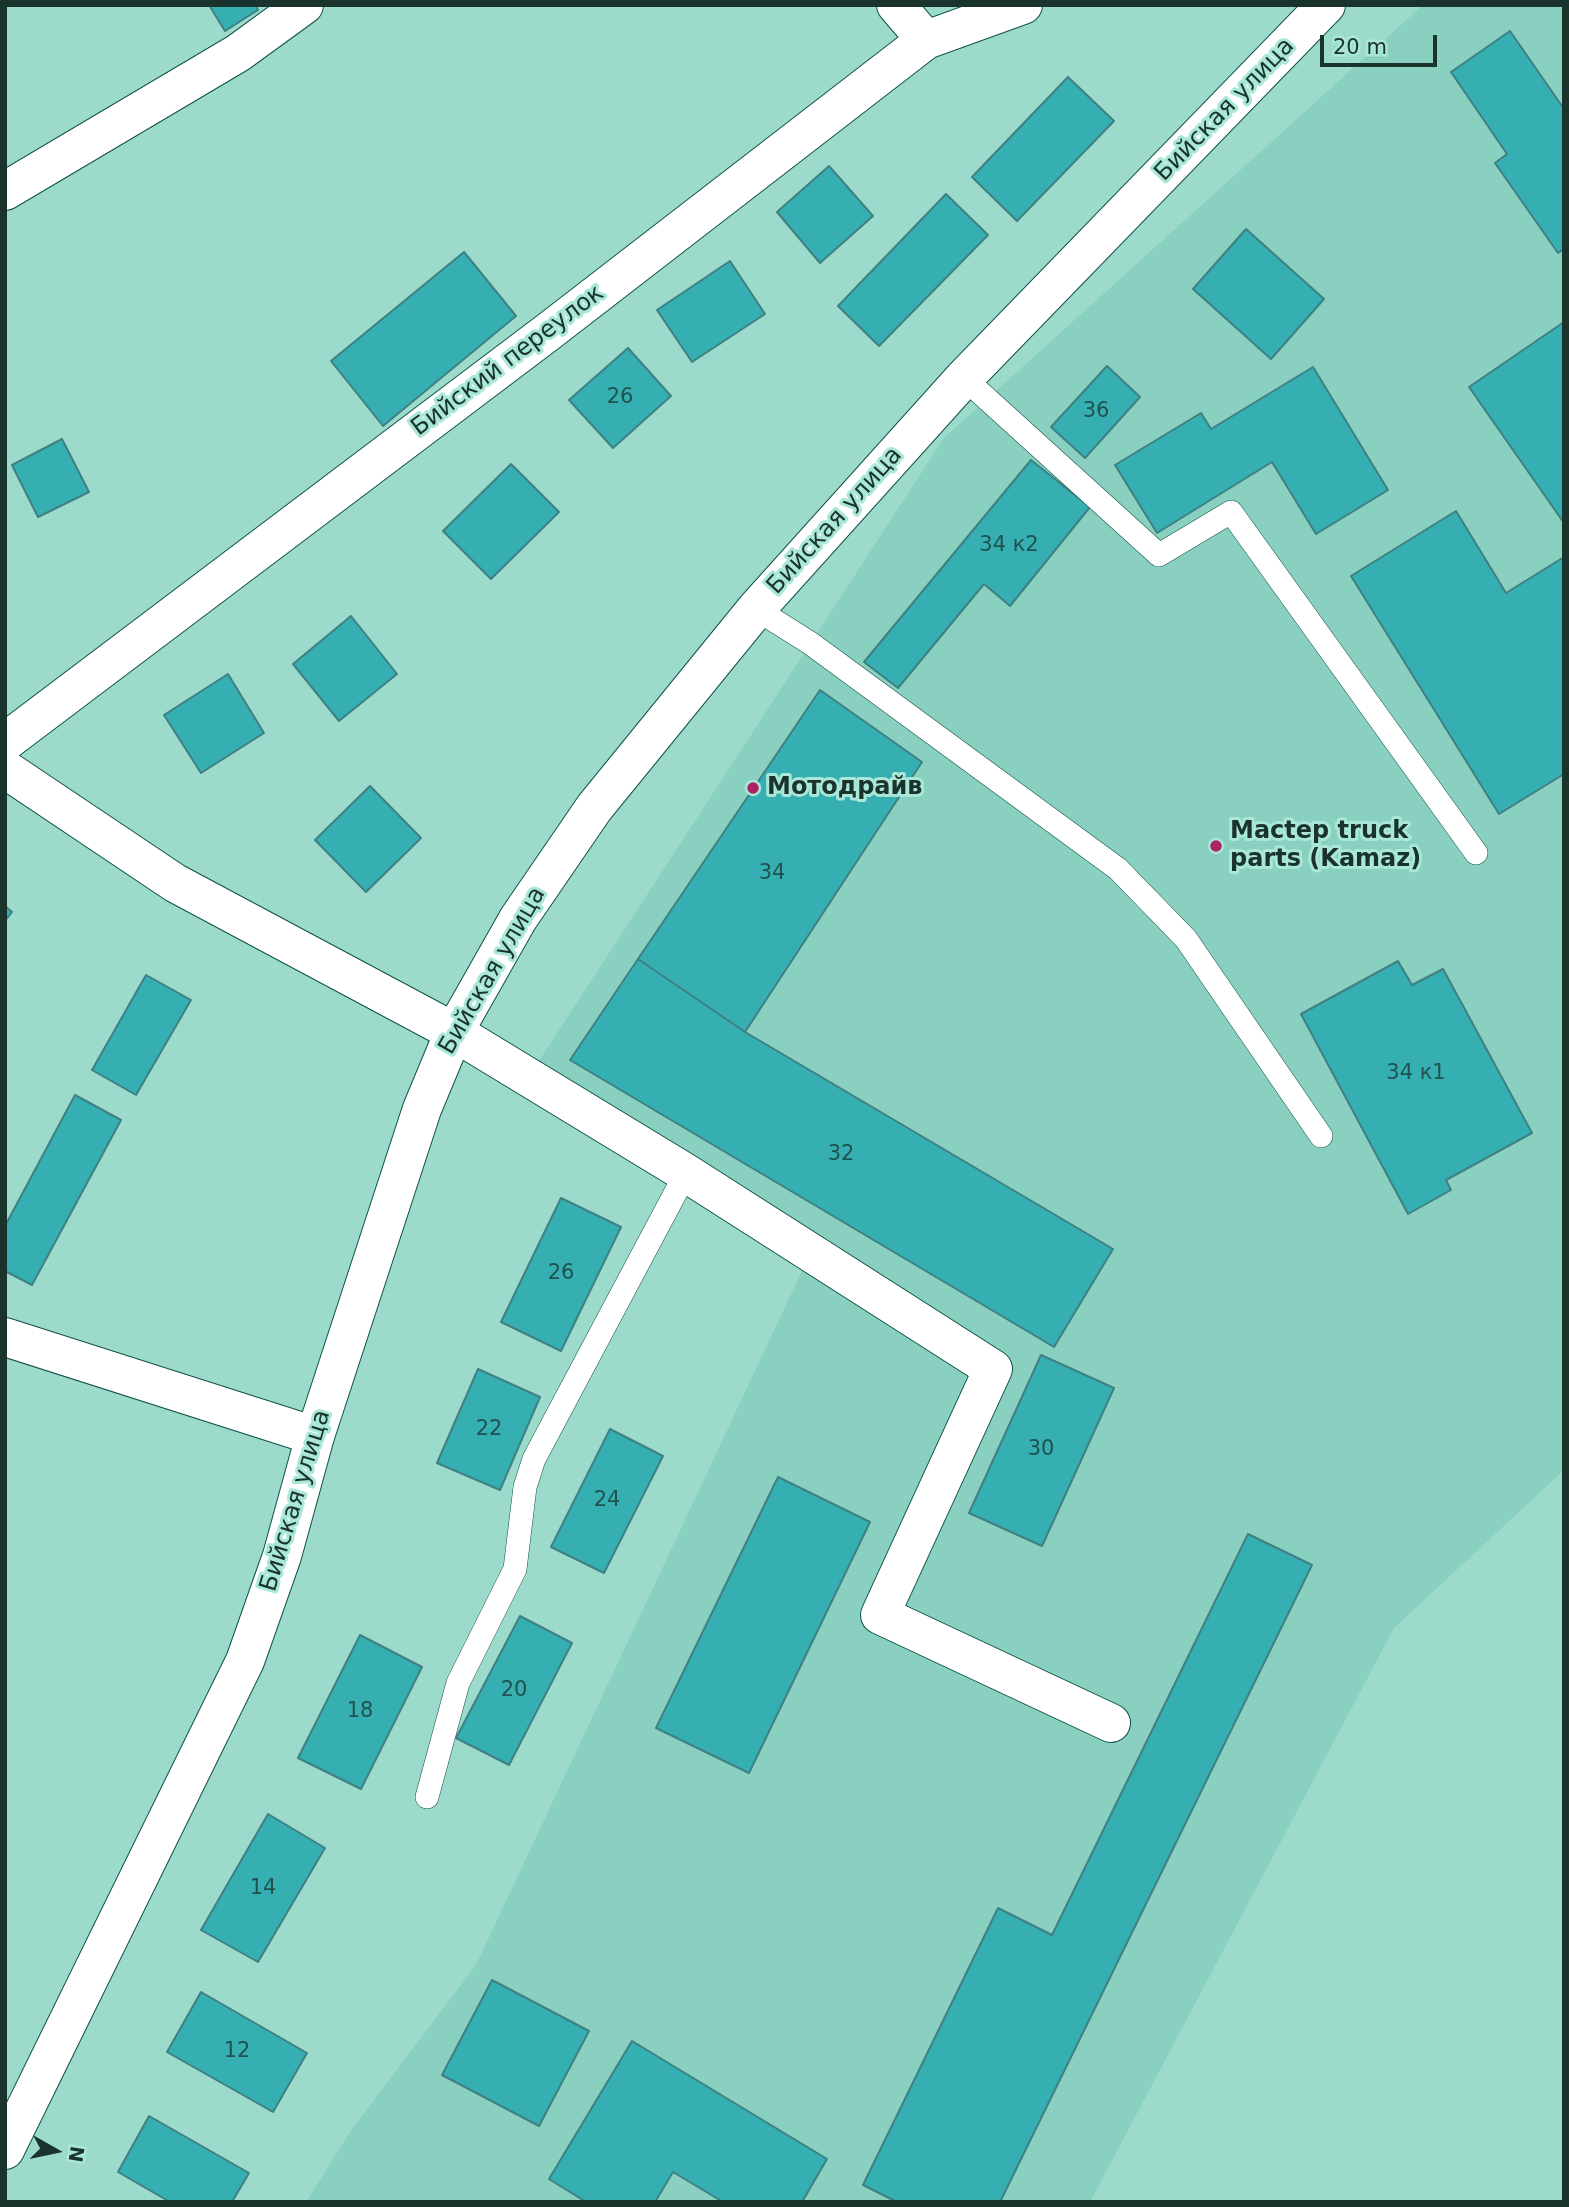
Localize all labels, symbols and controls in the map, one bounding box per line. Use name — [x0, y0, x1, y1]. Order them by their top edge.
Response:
scale bar — [1324, 21, 1441, 65]
street label: Бийская улица — [1149, 32, 1301, 188]
text: 20 m — [1333, 35, 1387, 59]
street label: Бийский переулок — [406, 279, 610, 443]
house number: 26 — [607, 385, 633, 411]
house number: 36 — [1083, 399, 1109, 425]
street label: Бийская улица — [761, 441, 909, 601]
house number: 34 к2 — [979, 533, 1039, 559]
place label: Мотодрайв — [767, 774, 923, 802]
marker: Мотодрайв — [745, 780, 761, 796]
place label: Mactep truck parts (Kamaz) — [1230, 818, 1421, 874]
marker: Mactep truck parts (Kamaz) — [1208, 838, 1224, 854]
house number: 34 — [759, 861, 785, 887]
street label: Бийская улица — [433, 882, 553, 1060]
house number: 34 к1 — [1386, 1061, 1446, 1087]
house number: 32 — [828, 1142, 854, 1168]
house number: 26 — [548, 1261, 574, 1287]
street label: Бийская улица — [255, 1407, 337, 1595]
house number: 22 — [476, 1417, 502, 1443]
house number: 30 — [1028, 1437, 1054, 1463]
house number: 24 — [594, 1488, 620, 1514]
house number: 20 — [501, 1678, 527, 1704]
house number: 18 — [347, 1699, 373, 1725]
house number: 14 — [250, 1876, 276, 1902]
house number: 12 — [224, 2039, 250, 2065]
north arrow — [21, 2116, 91, 2186]
text: N — [65, 2145, 89, 2164]

